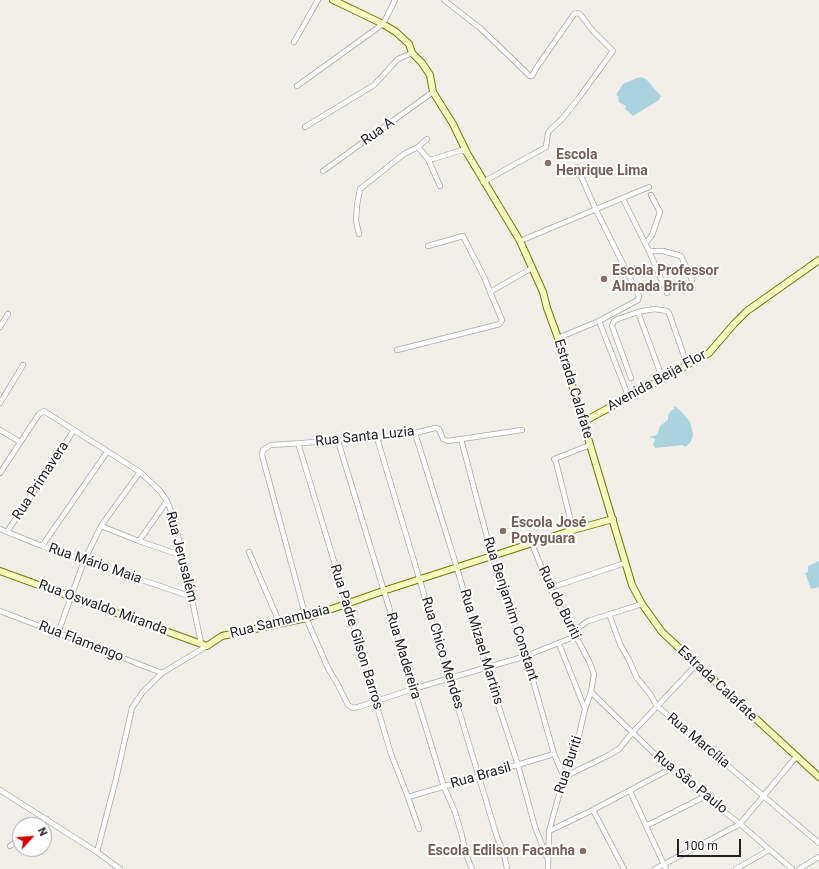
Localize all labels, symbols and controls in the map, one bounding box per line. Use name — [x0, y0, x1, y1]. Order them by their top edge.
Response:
street label: Rua A — [358, 114, 398, 150]
place label: Escola Henrique Lima — [556, 147, 648, 180]
marker: Escola Henrique Lima — [543, 158, 553, 168]
place label: Escola Professor Almada Brito — [612, 263, 719, 296]
marker: Escola Professor Almada Brito — [599, 274, 609, 284]
street label: Estrada Calafate — [550, 337, 596, 441]
street label: Avenida Beija Flor — [604, 347, 710, 415]
street label: Rua Santa Luzia — [315, 423, 415, 451]
street label: Rua Primavera — [9, 439, 73, 523]
street label: Rua Jerusalém — [162, 510, 200, 604]
place label: Escola José Potyguara — [511, 515, 586, 548]
marker: Escola José Potyguara — [498, 526, 508, 536]
street label: Rua Benjamim Constant — [479, 535, 541, 683]
street label: Rua Mário Maia — [46, 540, 144, 588]
street label: Rua Padre Gilson Barros — [326, 562, 386, 712]
street label: Rua do Buriti — [534, 564, 584, 642]
street label: Rua Oswaldo Miranda — [36, 577, 170, 639]
street label: Rua Mizael Martins — [455, 587, 507, 707]
street label: Rua Chico Mendes — [417, 595, 467, 711]
street label: Rua Samambaia — [228, 602, 332, 642]
street label: Rua Madereira — [382, 610, 424, 702]
street label: Rua Flamengo — [36, 618, 126, 666]
street label: Estrada Calafate — [674, 643, 760, 725]
street label: Rua Marcília — [663, 710, 733, 772]
street label: Rua Buriti — [552, 734, 586, 796]
street label: Rua São Paulo — [650, 748, 730, 818]
street label: Rua Brasil — [449, 759, 513, 793]
north arrow — [12, 817, 52, 857]
text: N — [35, 826, 50, 838]
scale bar — [679, 831, 743, 857]
text: 100 m — [684, 839, 718, 853]
place label: Escola Edilson Facanha — [428, 843, 575, 859]
marker: Escola Edilson Facanha — [578, 846, 588, 856]

